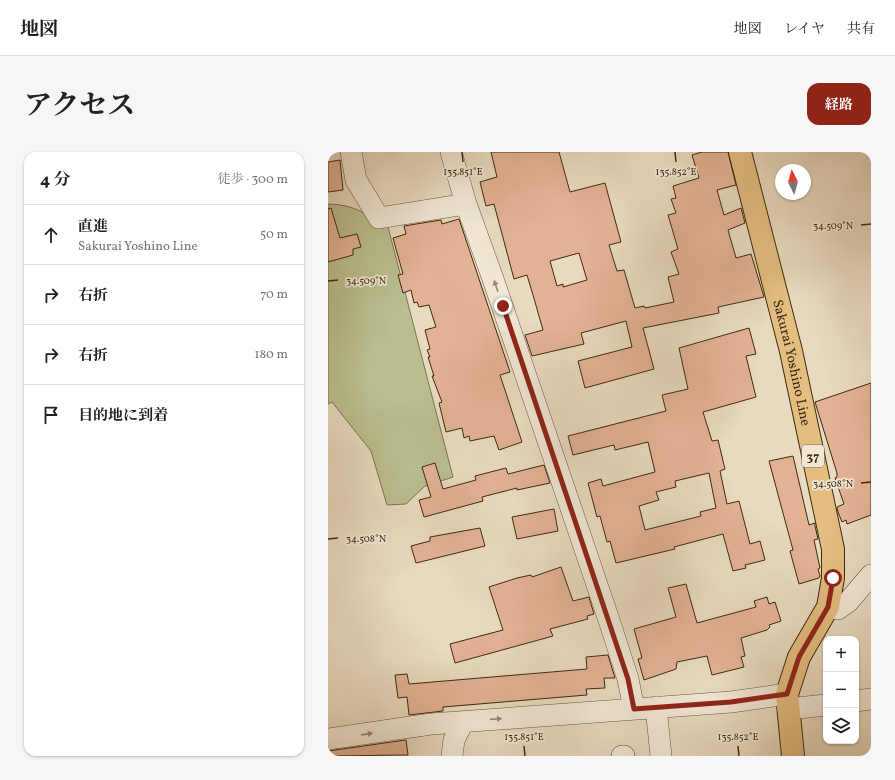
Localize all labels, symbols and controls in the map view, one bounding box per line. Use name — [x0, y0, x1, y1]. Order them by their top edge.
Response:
text: 地図 — [20, 17, 58, 43]
text: 地図 — [734, 20, 762, 39]
text: レイヤ — [784, 20, 825, 39]
text: 共有 — [847, 20, 875, 39]
button: 経路 — [807, 83, 871, 125]
text: アクセス — [24, 87, 135, 126]
north arrow — [775, 164, 811, 200]
text: 135.851°E — [443, 165, 483, 179]
text: 135.852°E — [656, 165, 696, 179]
text: 4 分 — [40, 169, 71, 192]
text: 徒歩 · 300 m — [218, 171, 288, 189]
text: 直進 — [78, 217, 108, 238]
text: 34.509°N — [813, 219, 854, 233]
icon: ahead — [40, 224, 62, 246]
text: 50 m — [260, 226, 288, 244]
text: Sakurai Yoshino Line — [78, 238, 198, 256]
text: 34.509°N — [346, 274, 387, 288]
one-way arrow — [493, 279, 499, 291]
icon: right — [40, 284, 62, 306]
text: 右折 — [78, 286, 108, 307]
text: 70 m — [260, 286, 288, 304]
route end — [494, 297, 512, 315]
street label: Sakurai Yoshino Line — [767, 298, 815, 428]
icon: right — [40, 344, 62, 366]
text: 右折 — [78, 346, 108, 367]
text: 180 m — [254, 346, 288, 364]
icon: arrive — [40, 404, 62, 426]
text: 目的地に到着 — [78, 406, 168, 427]
road number: 37 — [802, 445, 824, 467]
text: 34.508°N — [813, 477, 854, 491]
text: 34.508°N — [346, 532, 387, 546]
route start — [824, 569, 842, 587]
map controls — [823, 636, 859, 744]
button: + — [823, 636, 859, 672]
button: − — [823, 672, 859, 708]
button: layers — [823, 708, 859, 744]
one-way arrow — [490, 716, 502, 723]
text: 135.851°E — [504, 730, 544, 744]
text: 135.852°E — [718, 730, 758, 744]
one-way arrow — [361, 731, 373, 737]

